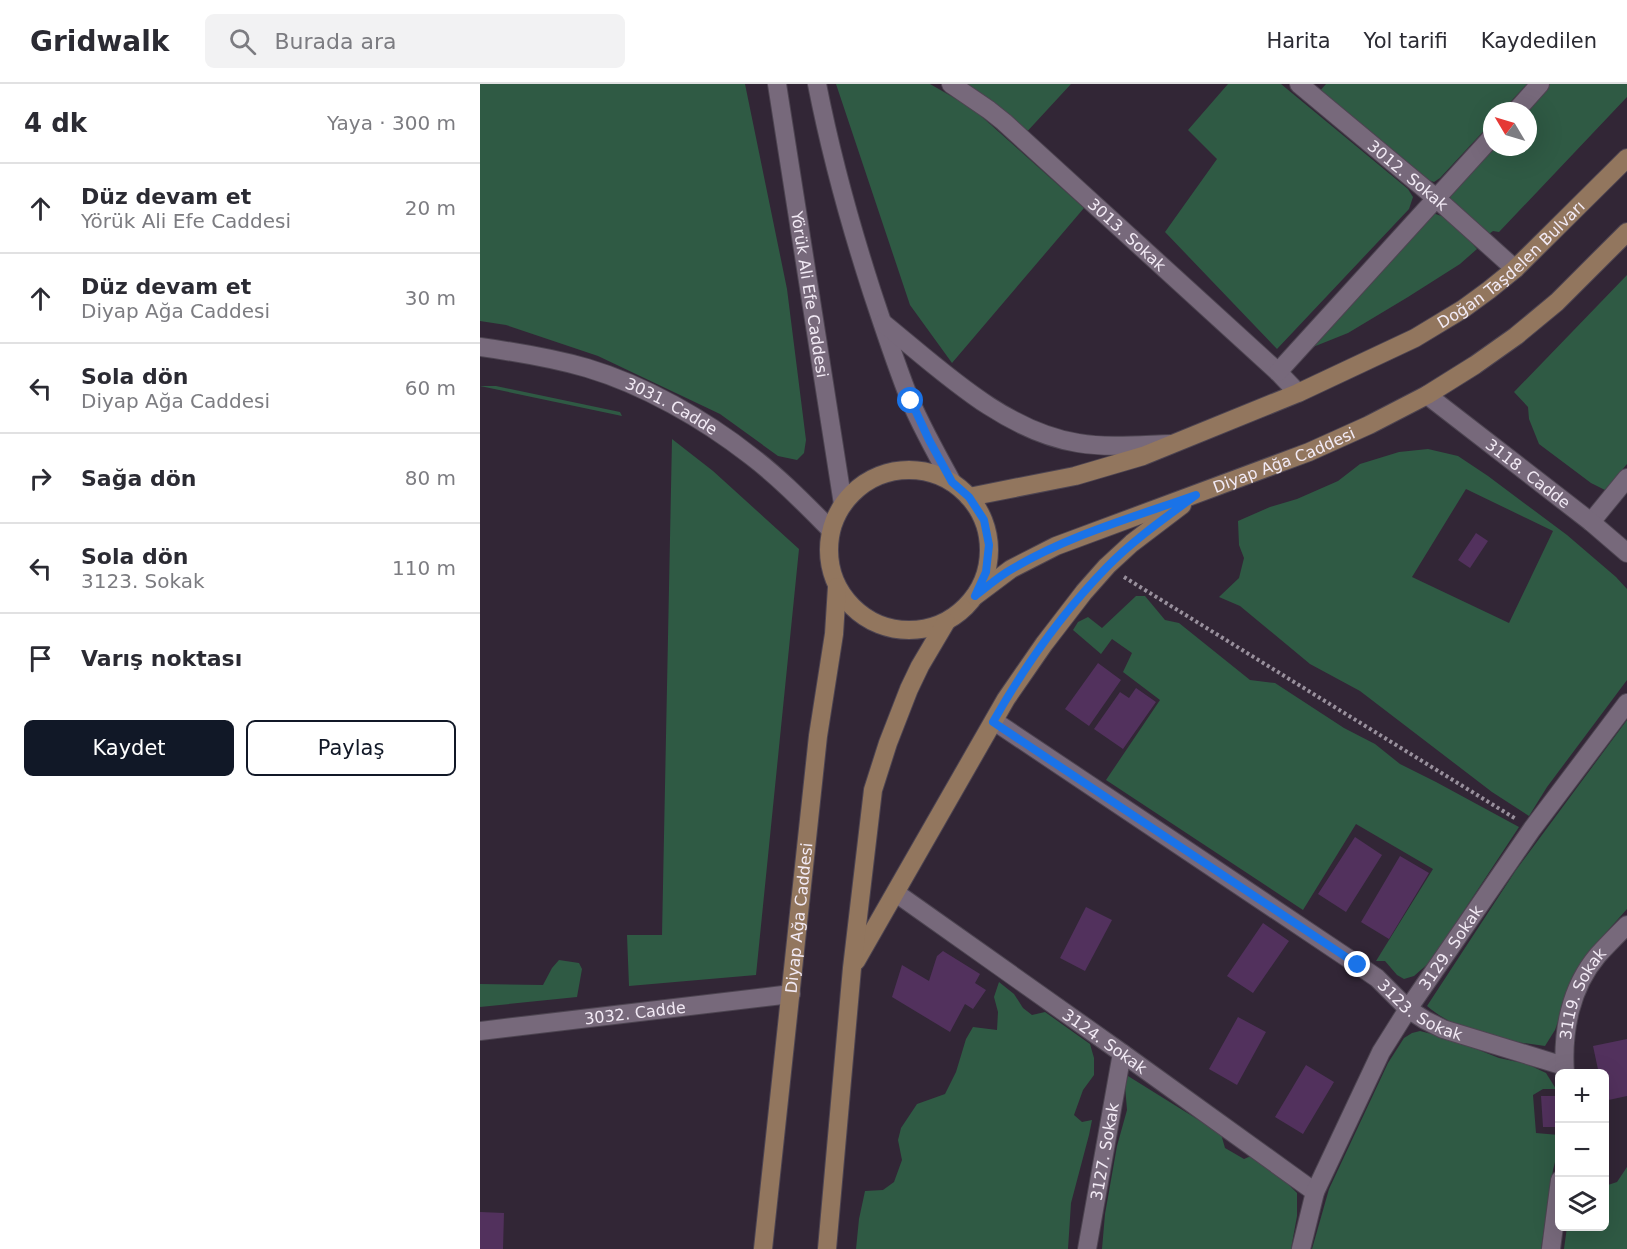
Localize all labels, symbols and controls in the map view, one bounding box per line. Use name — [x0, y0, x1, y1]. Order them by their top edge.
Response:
search box — [205, 14, 625, 68]
text: Gridwalk — [30, 25, 169, 58]
icon: search — [226, 25, 259, 58]
text: Burada ara — [274, 29, 396, 54]
text: Harita — [1266, 29, 1331, 53]
text: Yol tarifi — [1364, 29, 1448, 53]
text: Kaydedilen — [1481, 29, 1597, 53]
north arrow — [1483, 102, 1537, 156]
text: 4 dk — [24, 108, 87, 138]
text: Yaya · 300 m — [327, 111, 456, 135]
street label: 3012. Sokak — [1364, 136, 1453, 214]
text: Düz devam et — [81, 184, 251, 209]
icon: ahead — [24, 192, 57, 225]
street label: 3013. Sokak — [1084, 194, 1171, 275]
text: 20 m — [405, 196, 456, 220]
street label: Doğan Taşdelen Bulvarı — [1434, 196, 1588, 332]
text: Yörük Ali Efe Caddesi — [81, 209, 291, 233]
street label: Yörük Ali Efe Caddesi — [787, 209, 832, 379]
text: Düz devam et — [81, 274, 251, 299]
icon: ahead — [24, 282, 57, 315]
text: 30 m — [405, 286, 456, 310]
text: Diyap Ağa Caddesi — [81, 299, 270, 323]
text: Sola dön — [81, 364, 189, 389]
icon: left — [24, 372, 57, 405]
street label: 3031. Cadde — [623, 373, 721, 439]
text: 60 m — [405, 376, 456, 400]
route start — [897, 387, 923, 413]
text: Diyap Ağa Caddesi — [81, 389, 270, 413]
street label: Diyap Ağa Caddesi — [1210, 423, 1358, 496]
street label: 3118. Cadde — [1482, 435, 1574, 512]
icon: right — [24, 462, 57, 495]
text: Sağa dön — [81, 466, 196, 491]
text: 80 m — [405, 466, 456, 490]
text: Sola dön — [81, 544, 189, 569]
icon: left — [24, 552, 57, 585]
text: 110 m — [392, 556, 456, 580]
text: 3123. Sokak — [81, 569, 205, 593]
icon: arrive — [24, 642, 57, 675]
text: Varış noktası — [81, 646, 242, 671]
button: Kaydet — [24, 720, 234, 776]
button: Paylaş — [246, 720, 456, 776]
street label: Diyap Ağa Caddesi — [781, 842, 816, 994]
street label: 3129. Sokak — [1415, 901, 1487, 994]
street label: 3119. Sokak — [1556, 943, 1610, 1041]
route end — [1344, 951, 1370, 977]
street label: 3123. Sokak — [1374, 975, 1466, 1044]
street label: 3032. Cadde — [583, 997, 687, 1028]
street label: 3124. Sokak — [1059, 1005, 1151, 1078]
map controls — [1555, 1069, 1609, 1231]
button: + — [1555, 1069, 1609, 1123]
street label: 3127. Sokak — [1086, 1100, 1123, 1202]
button: − — [1555, 1123, 1609, 1177]
button: layers — [1555, 1177, 1609, 1231]

